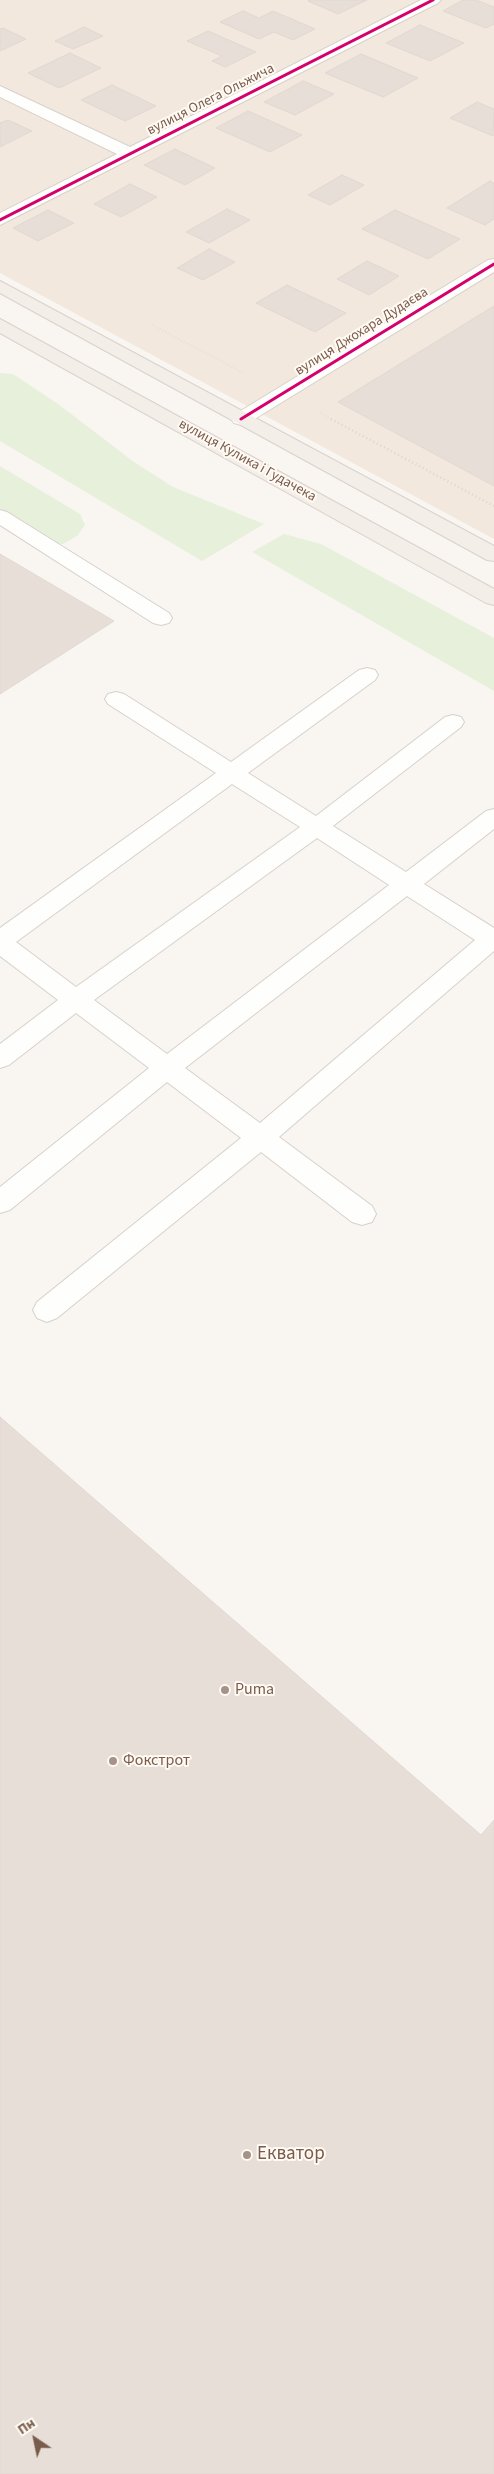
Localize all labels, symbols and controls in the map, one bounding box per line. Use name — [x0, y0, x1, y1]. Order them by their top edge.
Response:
street label: вулиця Олега Ольжича — [145, 61, 277, 139]
street label: вулиця Джохара Дудаєва — [292, 284, 432, 380]
street label: вулиця Кулика і Гудачека — [175, 416, 319, 506]
place label: Puma — [235, 1680, 274, 1700]
marker: Puma — [219, 1684, 231, 1696]
place label: Фокстрот — [123, 1751, 190, 1771]
marker: Фокстрот — [107, 1755, 119, 1767]
place label: Екватор — [257, 2144, 325, 2166]
marker: Екватор — [241, 2149, 253, 2161]
text: Пн — [14, 2413, 39, 2440]
north arrow — [10, 2414, 60, 2464]

